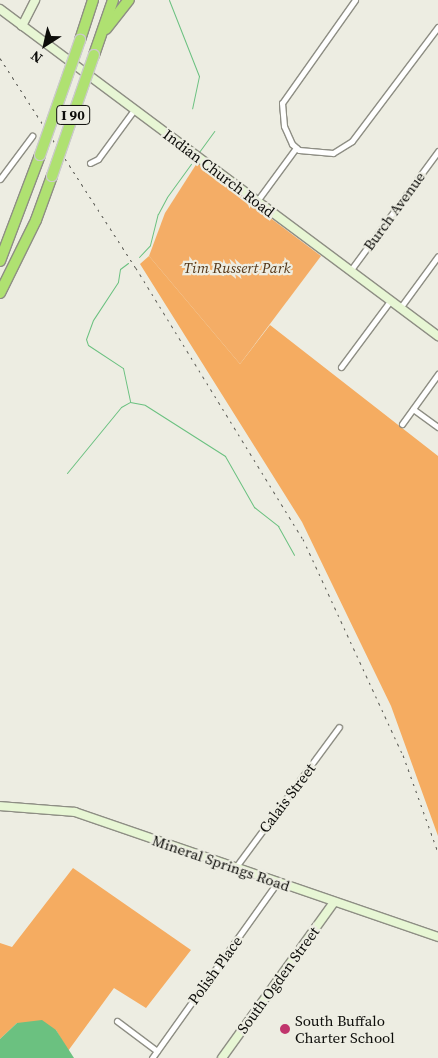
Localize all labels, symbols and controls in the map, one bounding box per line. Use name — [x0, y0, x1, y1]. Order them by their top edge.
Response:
north arrow — [20, 20, 70, 70]
text: N — [26, 46, 46, 68]
road number: I 90 — [56, 104, 90, 126]
street label: Indian Church Road — [160, 125, 278, 221]
street label: Burch Avenue — [359, 168, 429, 254]
park label: Tim Russert Park — [184, 259, 290, 277]
street label: Calais Street — [255, 760, 319, 836]
street label: Mineral Springs Road — [150, 831, 292, 895]
street label: South Ogden Street — [233, 923, 323, 1037]
street label: Polish Place — [184, 932, 246, 1008]
place label: South Buffalo Charter School — [295, 1011, 395, 1046]
marker: South Buffalo Charter School — [279, 1023, 291, 1035]

